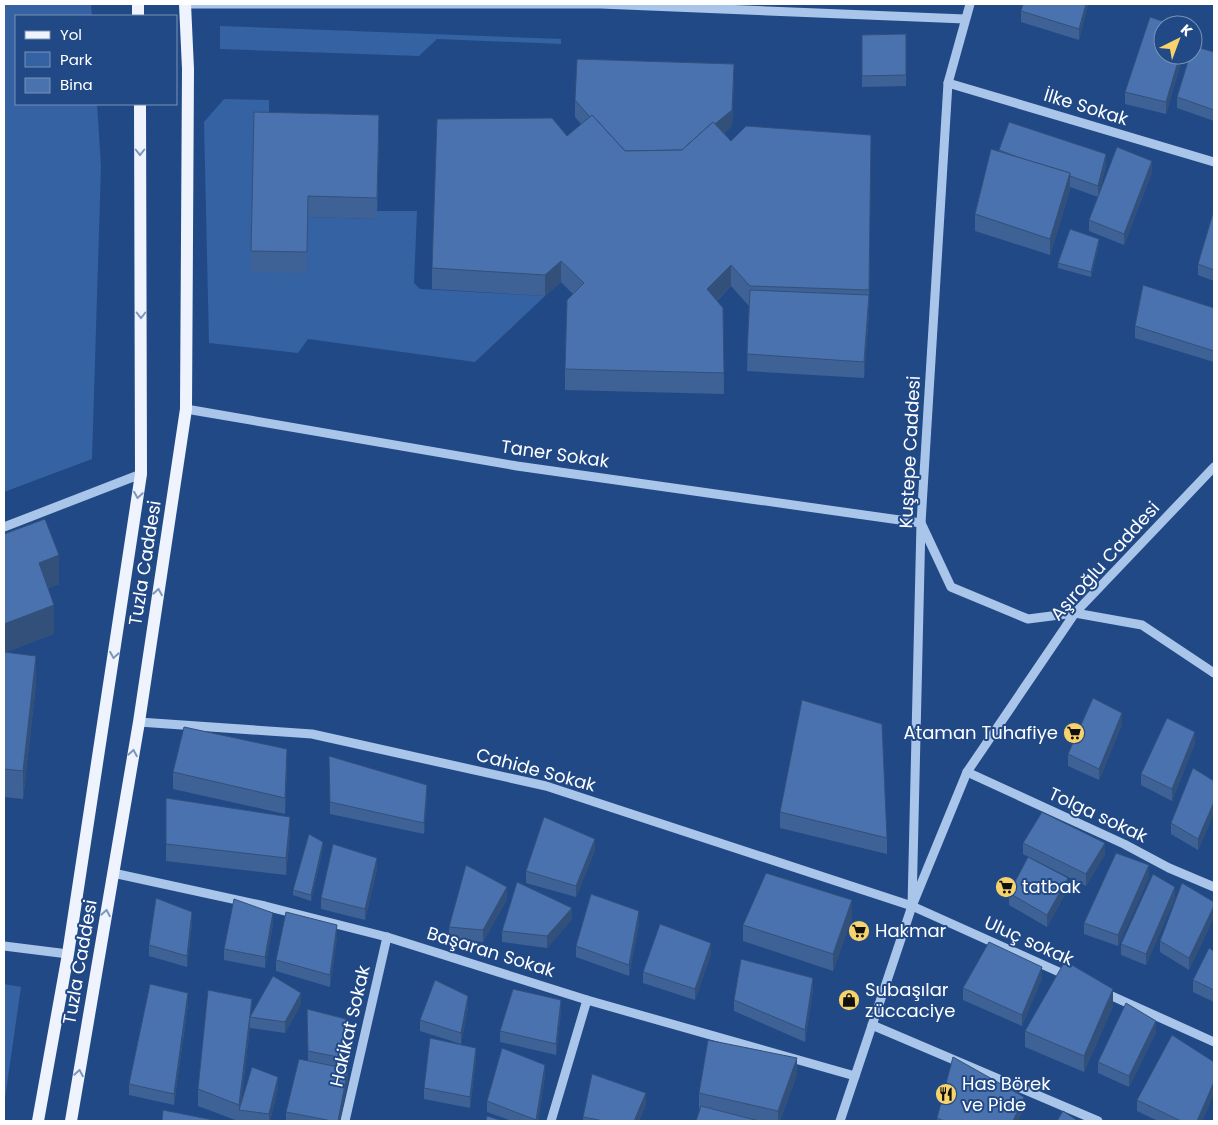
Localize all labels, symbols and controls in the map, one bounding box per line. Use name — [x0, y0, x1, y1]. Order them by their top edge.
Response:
legend — [15, 15, 178, 105]
north arrow — [1153, 15, 1203, 65]
text: K — [1176, 20, 1197, 41]
text: Yol — [60, 24, 82, 45]
text: Park — [60, 49, 92, 70]
text: Bina — [60, 74, 93, 95]
street label: İlke Sokak — [1041, 82, 1132, 131]
one-way arrow — [135, 149, 145, 157]
one-way arrow — [136, 312, 146, 319]
street label: Kuştepe Caddesi — [893, 375, 926, 529]
street label: Taner Sokak — [499, 434, 611, 474]
one-way arrow — [134, 490, 144, 499]
street label: Aşıroğlu Caddesi — [1044, 496, 1165, 626]
street label: Tuzla Caddesi — [122, 499, 167, 627]
one-way arrow — [152, 588, 163, 596]
one-way arrow — [109, 651, 119, 660]
place label: Ataman Tuhafiye — [904, 720, 1058, 745]
supermarket icon: Ataman Tuhafiye — [1062, 721, 1086, 745]
street label: Cahide Sokak — [474, 742, 599, 798]
one-way arrow — [128, 748, 138, 757]
street label: Tolga sokak — [1045, 781, 1152, 849]
place label: tatbak — [1022, 874, 1082, 899]
supermarket icon: tatbak — [994, 875, 1018, 899]
street label: Tuzla Caddesi — [56, 898, 103, 1026]
one-way arrow — [101, 909, 111, 917]
street label: Uluç sokak — [981, 910, 1079, 972]
place label: Hakmar — [875, 918, 947, 943]
supermarket icon: Hakmar — [847, 919, 871, 943]
street label: Başaran Sokak — [424, 920, 559, 983]
street label: Hakikat Sokak — [323, 962, 376, 1089]
place label: Subaşılar züccaciye — [865, 977, 955, 1023]
shop icon: Subaşılar züccaciye — [837, 988, 861, 1012]
one-way arrow — [74, 1069, 84, 1078]
place label: Has Börek ve Pide — [962, 1071, 1051, 1117]
restaurant icon: Has Börek ve Pide — [934, 1082, 958, 1106]

